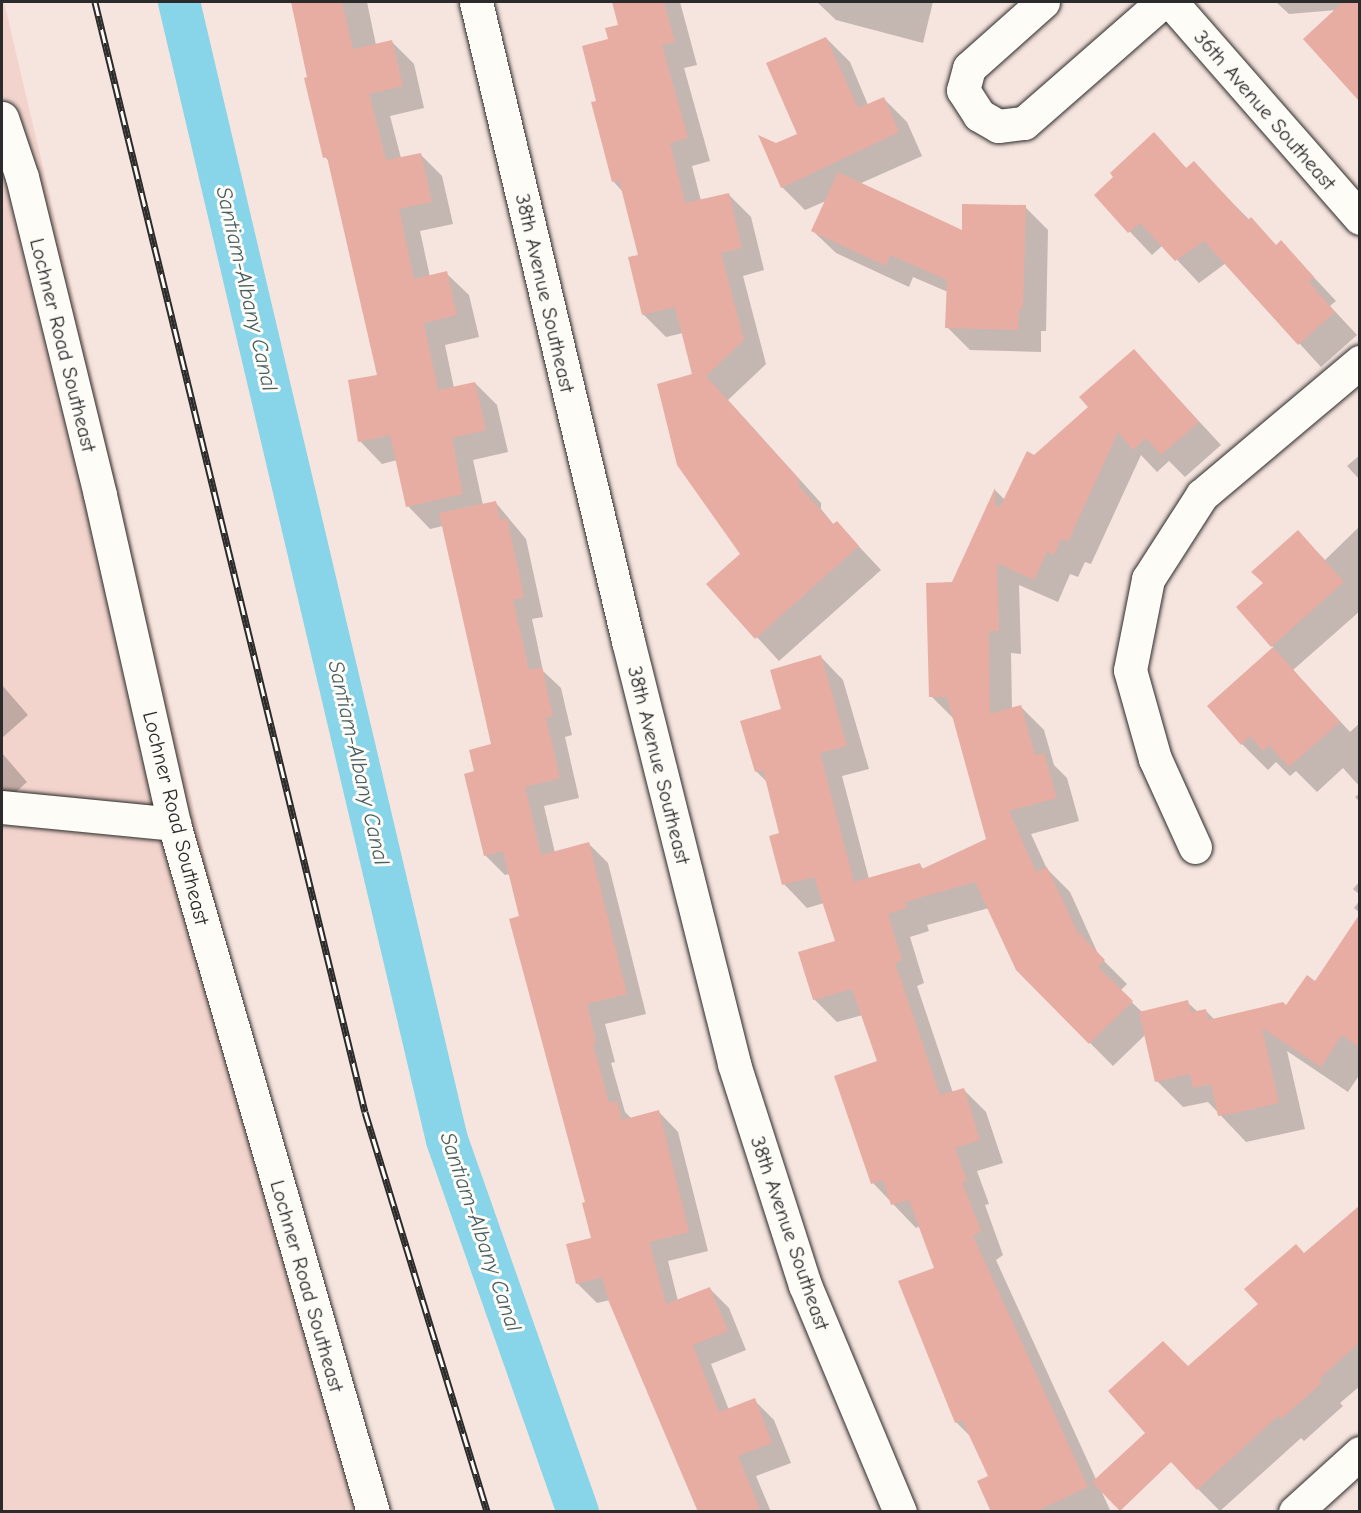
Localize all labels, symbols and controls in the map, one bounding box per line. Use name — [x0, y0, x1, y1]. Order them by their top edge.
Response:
street label: 36th Avenue Southeast — [1189, 25, 1341, 195]
water label: Santiam-Albany Canal — [210, 184, 282, 394]
street label: 38th Avenue Southeast — [510, 191, 580, 395]
street label: Lochner Road Southeast — [24, 236, 102, 454]
water label: Santiam-Albany Canal — [322, 658, 394, 868]
street label: 38th Avenue Southeast — [622, 663, 696, 867]
street label: Lochner Road Southeast — [137, 709, 215, 927]
water label: Santiam-Albany Canal — [433, 1129, 527, 1335]
street label: 38th Avenue Southeast — [745, 1133, 835, 1333]
street label: Lochner Road Southeast — [265, 1177, 349, 1395]

